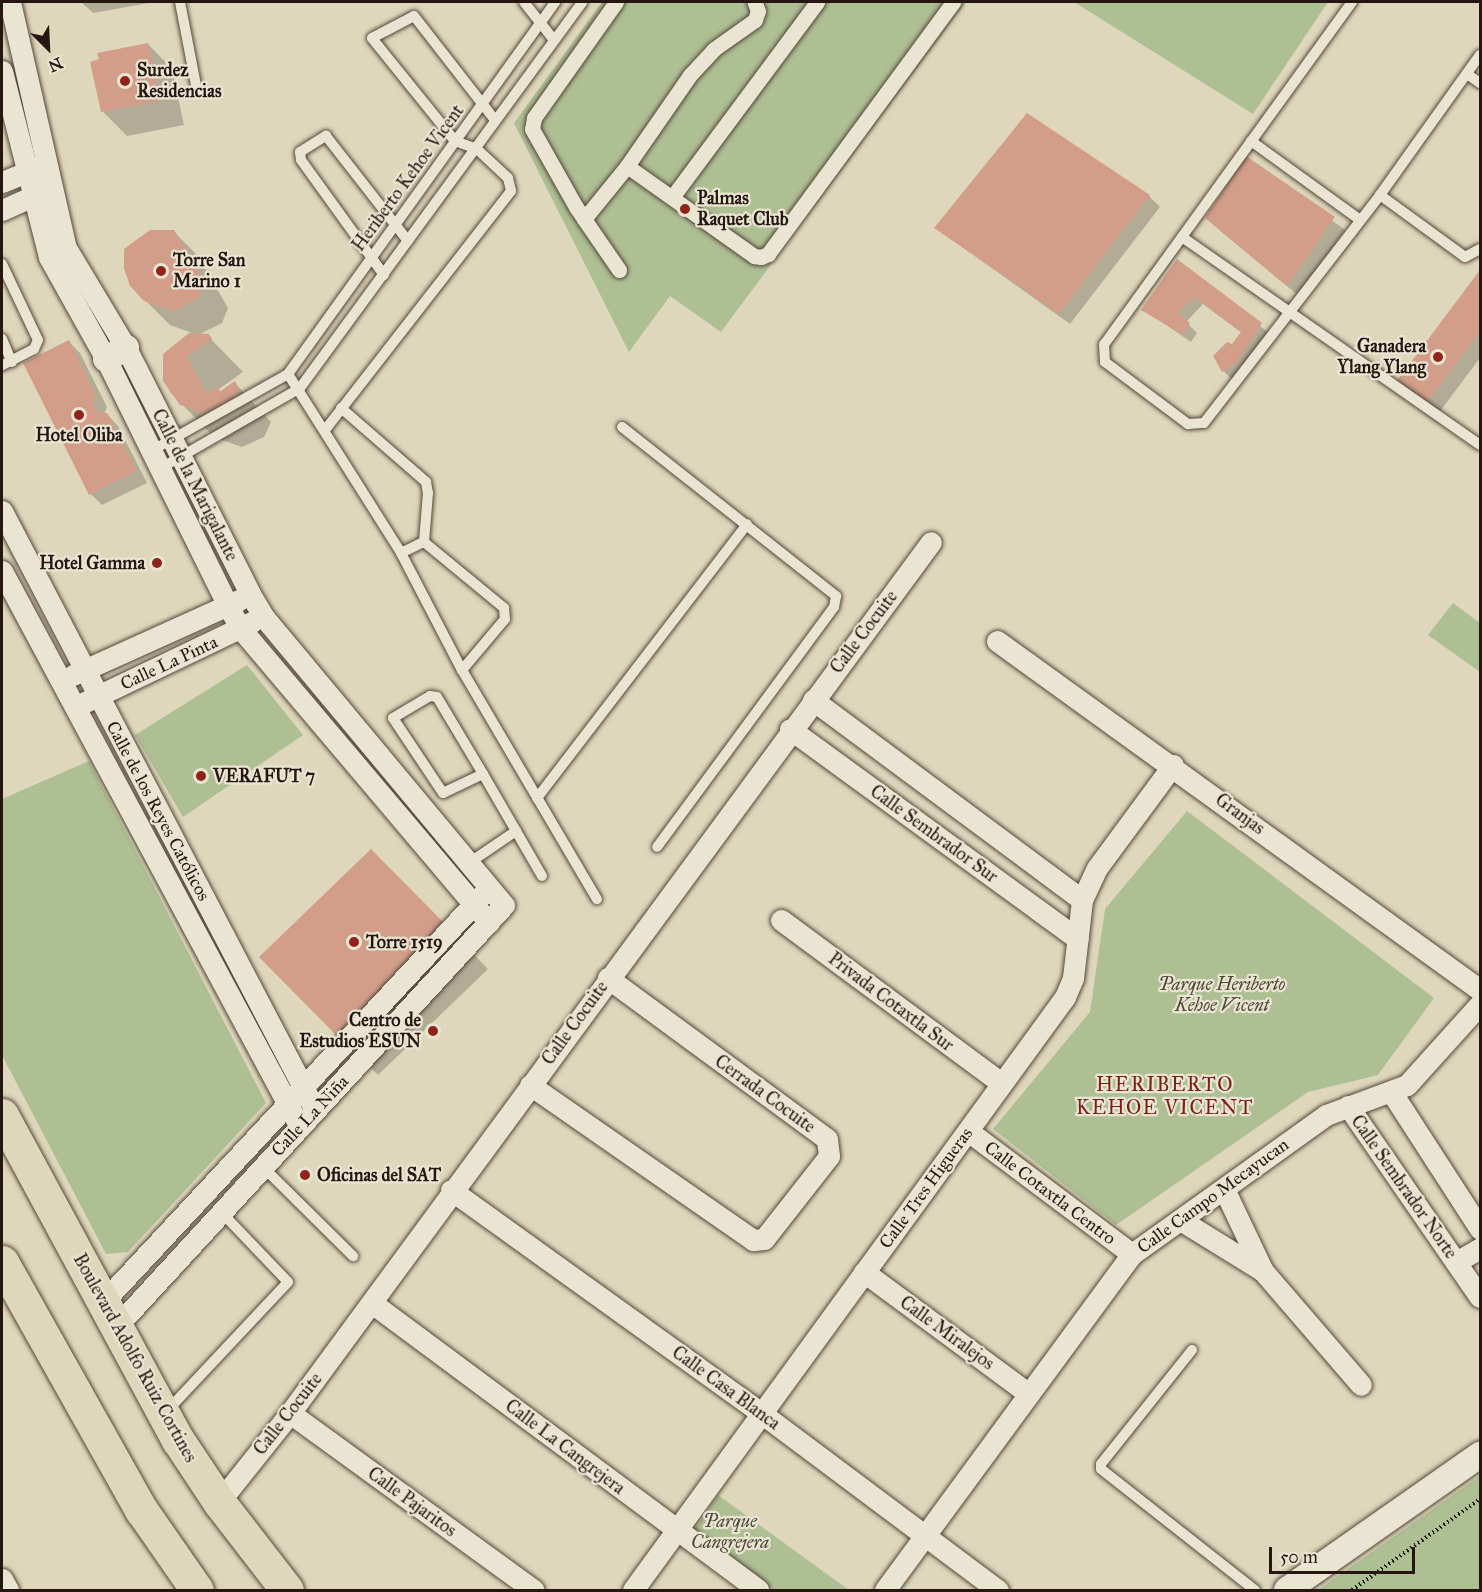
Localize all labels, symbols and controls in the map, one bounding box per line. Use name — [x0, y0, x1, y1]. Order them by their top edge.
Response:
north arrow — [18, 18, 78, 78]
text: N — [45, 53, 66, 76]
place label: Surdez Residencias — [137, 60, 221, 103]
marker: Surdez Residencias — [118, 74, 132, 88]
street label: Heriberto Kehoe Vicent — [348, 100, 468, 256]
place label: Palmas Raquet Club — [697, 188, 789, 230]
marker: Palmas Raquet Club — [678, 202, 692, 216]
place label: Torre San Marino 1 — [173, 250, 245, 292]
marker: Torre San Marino 1 — [154, 264, 168, 278]
place label: Ganadera Ylang Ylang — [1337, 336, 1426, 378]
marker: Ganadera Ylang Ylang — [1431, 350, 1445, 364]
street label: Calle de la Marigalante — [147, 405, 243, 565]
marker: Hotel Oliba — [72, 408, 86, 422]
place label: Hotel Oliba — [36, 424, 122, 446]
place label: Hotel Gamma — [39, 552, 145, 574]
marker: Hotel Gamma — [150, 556, 164, 570]
street label: Calle Cocuite — [826, 586, 902, 678]
street label: Calle La Pinta — [117, 631, 221, 695]
street label: Calle de los Reyes Católicos — [101, 717, 215, 905]
place label: VERAFUT 7 — [213, 765, 315, 787]
marker: VERAFUT 7 — [194, 769, 208, 783]
street label: Calle Sembrador Sur — [866, 780, 1002, 888]
street label: Granjas — [1211, 789, 1269, 839]
place label: Torre 1519 — [366, 931, 443, 953]
marker: Torre 1519 — [347, 935, 361, 949]
street label: Privada Cotaxtla Sur — [824, 948, 958, 1056]
park label: Parque Heriberto Kehoe Vicent — [1159, 974, 1285, 1016]
street label: Calle Cocuite — [537, 977, 613, 1069]
place label: Centro de Estudios ESUN — [299, 1010, 421, 1052]
marker: Centro de Estudios ESUN — [426, 1024, 440, 1038]
street label: Cerrada Cocuite — [711, 1050, 819, 1138]
street label: Calle La Niña — [267, 1071, 353, 1161]
district label: HERIBERTO KEHOE VICENT — [1076, 1072, 1254, 1119]
street label: Calle Sembrador Norte — [1346, 1111, 1462, 1263]
street label: Calle Tres Higueras — [875, 1123, 977, 1253]
street label: Calle Campo Mecayucan — [1133, 1134, 1293, 1258]
street label: Calle Cotaxtla Centro — [980, 1137, 1120, 1249]
place label: Oficinas del SAT — [317, 1164, 441, 1186]
marker: Oficinas del SAT — [298, 1168, 312, 1182]
street label: Boulevard Adolfo Ruiz Cortines — [69, 1250, 201, 1466]
street label: Calle Miralejos — [896, 1292, 998, 1374]
street label: Calle Casa Blanca — [668, 1342, 784, 1434]
street label: Calle Cocuite — [249, 1369, 327, 1459]
street label: Calle La Cangrejera — [501, 1395, 629, 1499]
street label: Calle Pajaritos — [363, 1463, 461, 1541]
park label: Parque Cangrejera — [691, 1511, 769, 1553]
scale bar — [1272, 1535, 1418, 1573]
text: 50 m — [1280, 1546, 1318, 1568]

